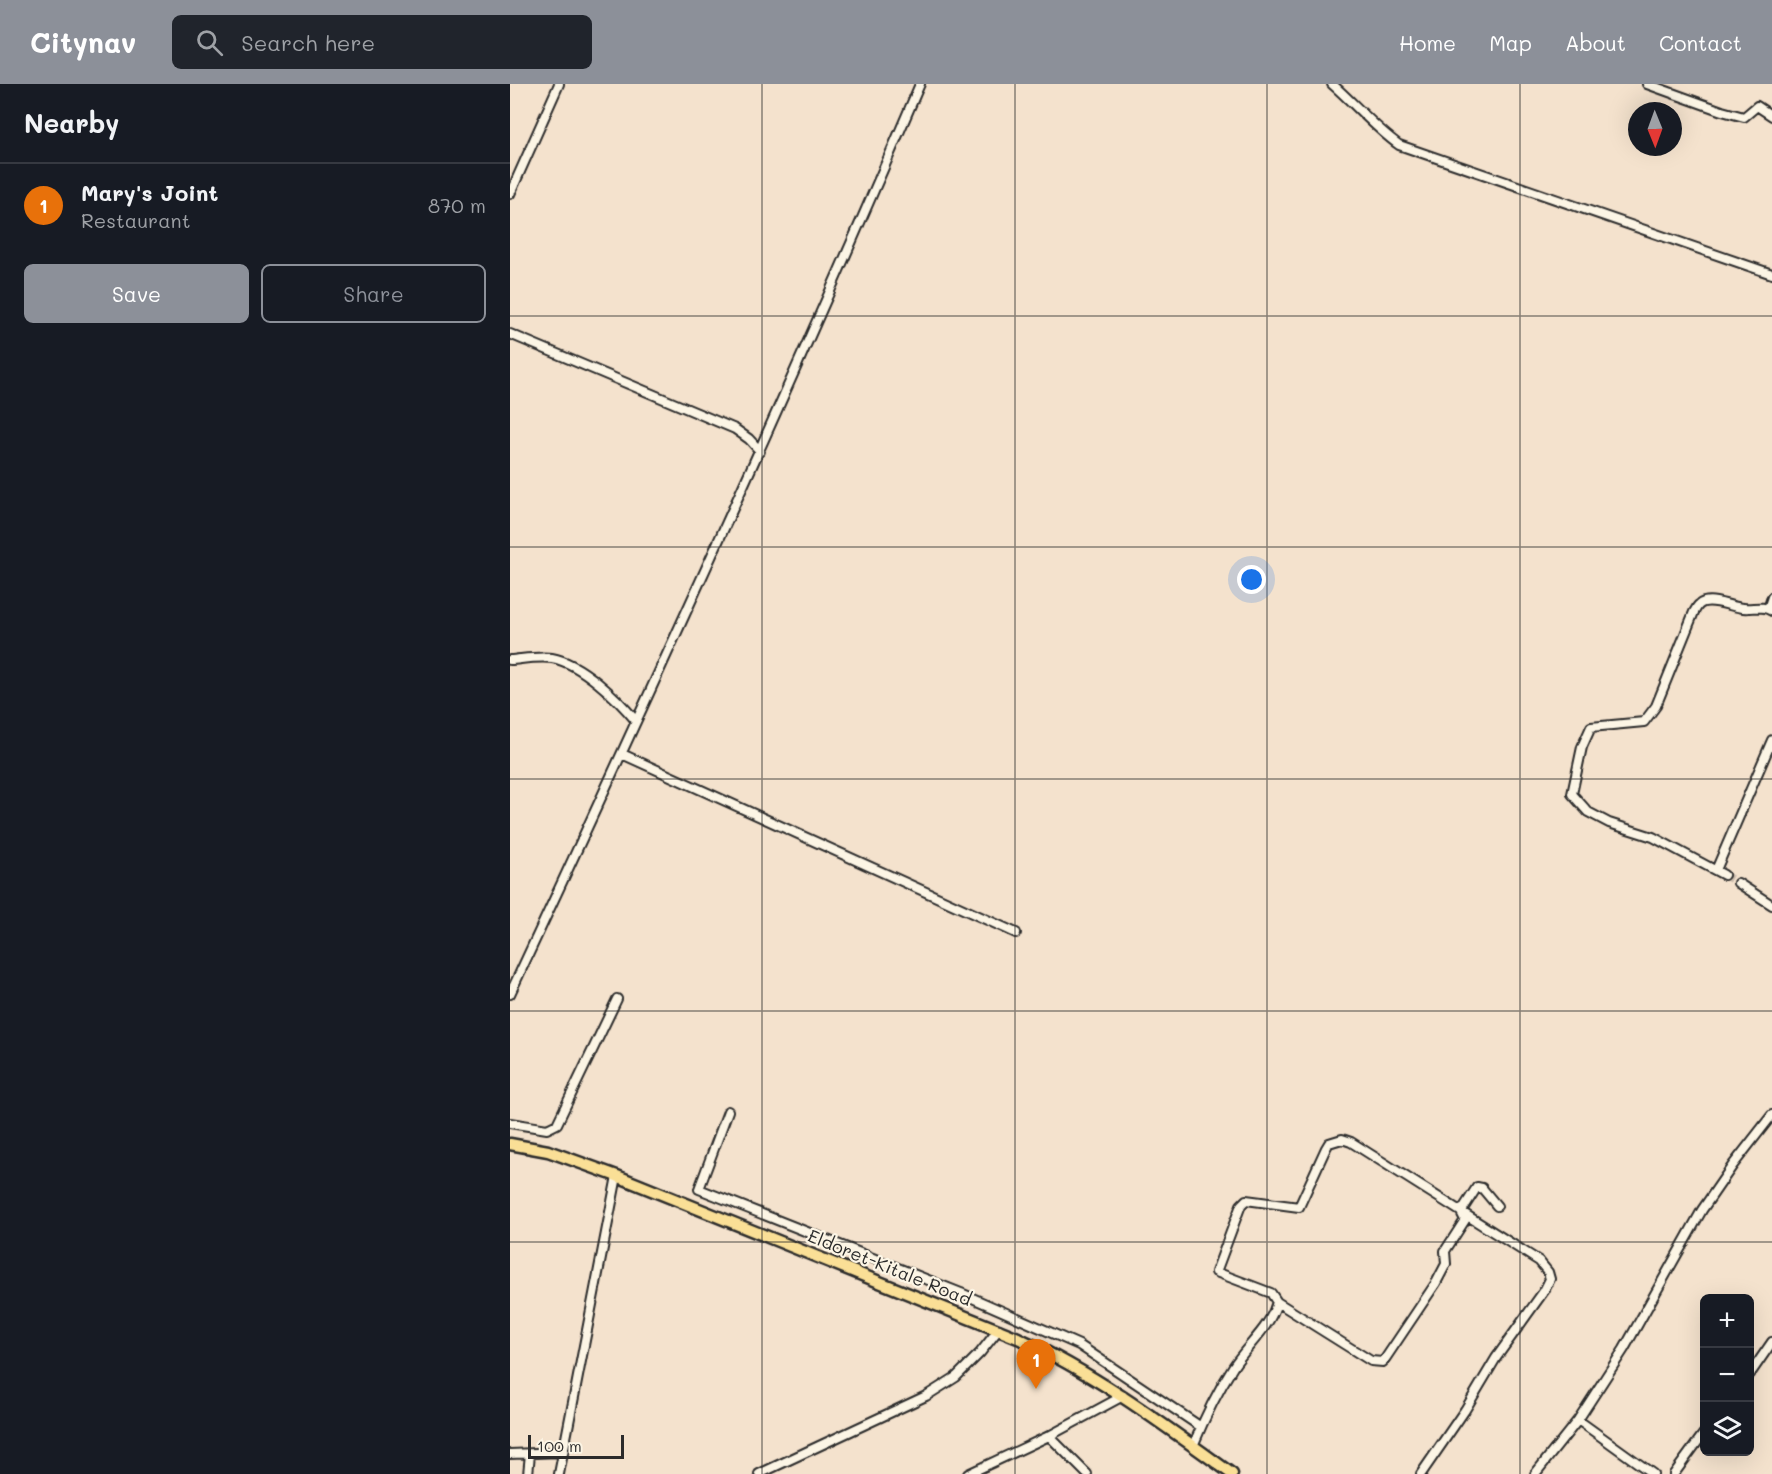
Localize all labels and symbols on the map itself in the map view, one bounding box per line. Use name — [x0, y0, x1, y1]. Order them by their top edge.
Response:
north arrow — [1628, 102, 1682, 156]
your location — [1237, 565, 1266, 594]
street label: Eldoret-Kitale Road — [805, 1223, 975, 1311]
pin: 1 — [1016, 1340, 1056, 1389]
scale bar — [528, 1432, 624, 1460]

